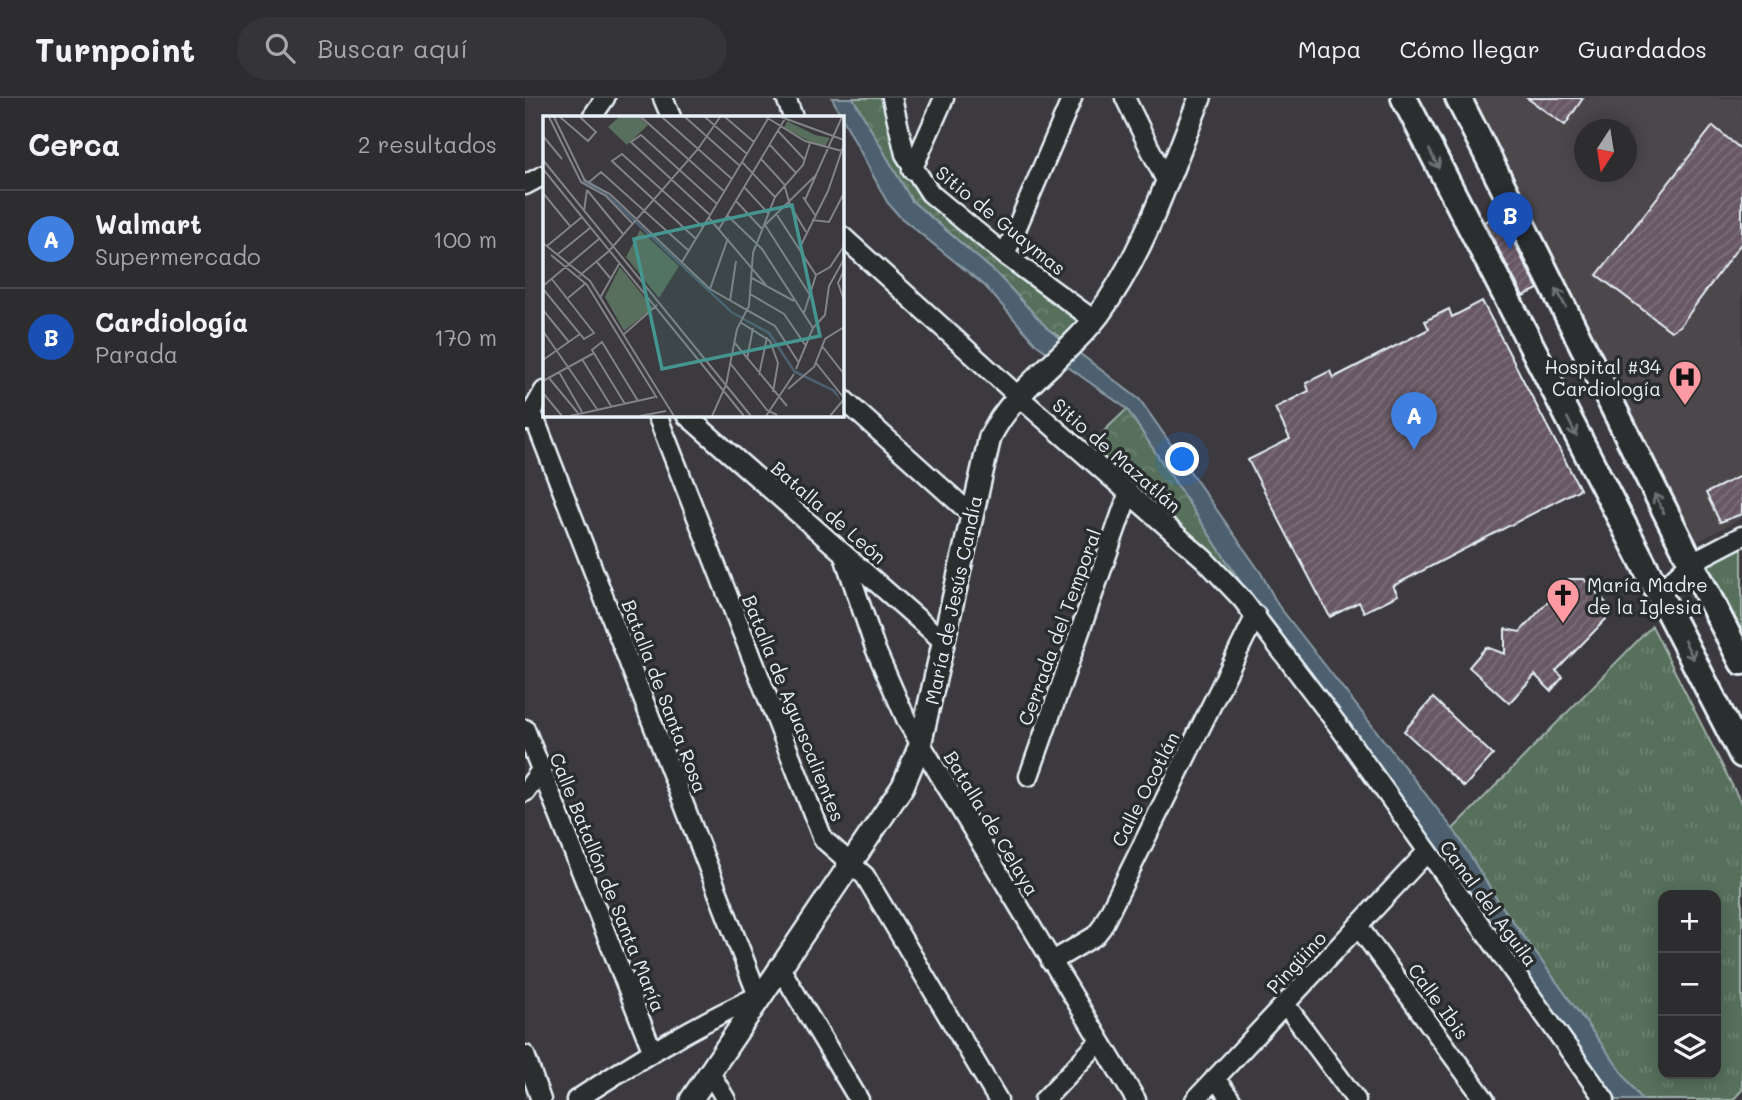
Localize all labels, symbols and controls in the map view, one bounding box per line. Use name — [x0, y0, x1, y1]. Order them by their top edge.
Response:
search box — [237, 17, 727, 80]
text: Turnpoint — [35, 27, 195, 70]
icon: search — [261, 29, 299, 67]
text: Buscar aquí — [317, 31, 468, 65]
text: Mapa — [1298, 33, 1362, 64]
text: Cómo llegar — [1400, 33, 1540, 64]
text: Guardados — [1578, 33, 1707, 64]
inset map — [543, 116, 843, 416]
north arrow — [1574, 119, 1637, 182]
text: Cerca — [28, 124, 120, 164]
text: 2 resultados — [358, 129, 497, 159]
one-way arrow — [1428, 148, 1442, 169]
street label: Sitio de Guaymas — [931, 160, 1071, 280]
pin: B — [1487, 192, 1533, 250]
text: Walmart — [95, 207, 202, 241]
text: A — [43, 224, 59, 254]
text: 100 m — [433, 224, 497, 254]
text: Supermercado — [95, 241, 261, 271]
one-way arrow — [1553, 288, 1567, 309]
text: Cardiología — [95, 305, 248, 339]
text: B — [43, 322, 59, 352]
text: 170 m — [434, 322, 497, 352]
text: Parada — [95, 339, 178, 369]
place label: Hospital #34 Cardiología — [1544, 354, 1661, 401]
hospital icon: Hospital #34 Cardiología — [1666, 358, 1704, 407]
street label: Sitio de Mazatlán — [1047, 392, 1187, 518]
pin: A — [1391, 392, 1437, 450]
one-way arrow — [1566, 416, 1580, 436]
your location — [1165, 442, 1199, 476]
street label: Batalla de León — [766, 455, 892, 569]
street label: María de Jesús Candía — [919, 493, 987, 707]
one-way arrow — [1652, 493, 1666, 514]
street label: Cerrada del Temporal — [1012, 525, 1106, 729]
place label: María Madre de la Iglesia — [1587, 572, 1708, 619]
church icon: María Madre de la Iglesia — [1544, 576, 1582, 625]
street label: Batalla de Aguascalientes — [737, 591, 851, 825]
street label: Batalla de Santa Rosa — [617, 596, 713, 796]
one-way arrow — [1683, 639, 1697, 660]
street label: Calle Ocotlán — [1105, 727, 1185, 851]
street label: Batalla de Celaya — [939, 746, 1045, 900]
street label: Calle Batallón de Santa María — [544, 749, 672, 1015]
street label: Canal del Aguila — [1435, 835, 1543, 971]
map controls — [1658, 890, 1721, 1079]
button: + — [1658, 890, 1721, 953]
street label: Pingüino — [1261, 925, 1331, 999]
button: − — [1658, 953, 1721, 1016]
street label: Calle Ibis — [1403, 958, 1475, 1044]
button: layers — [1658, 1016, 1721, 1079]

